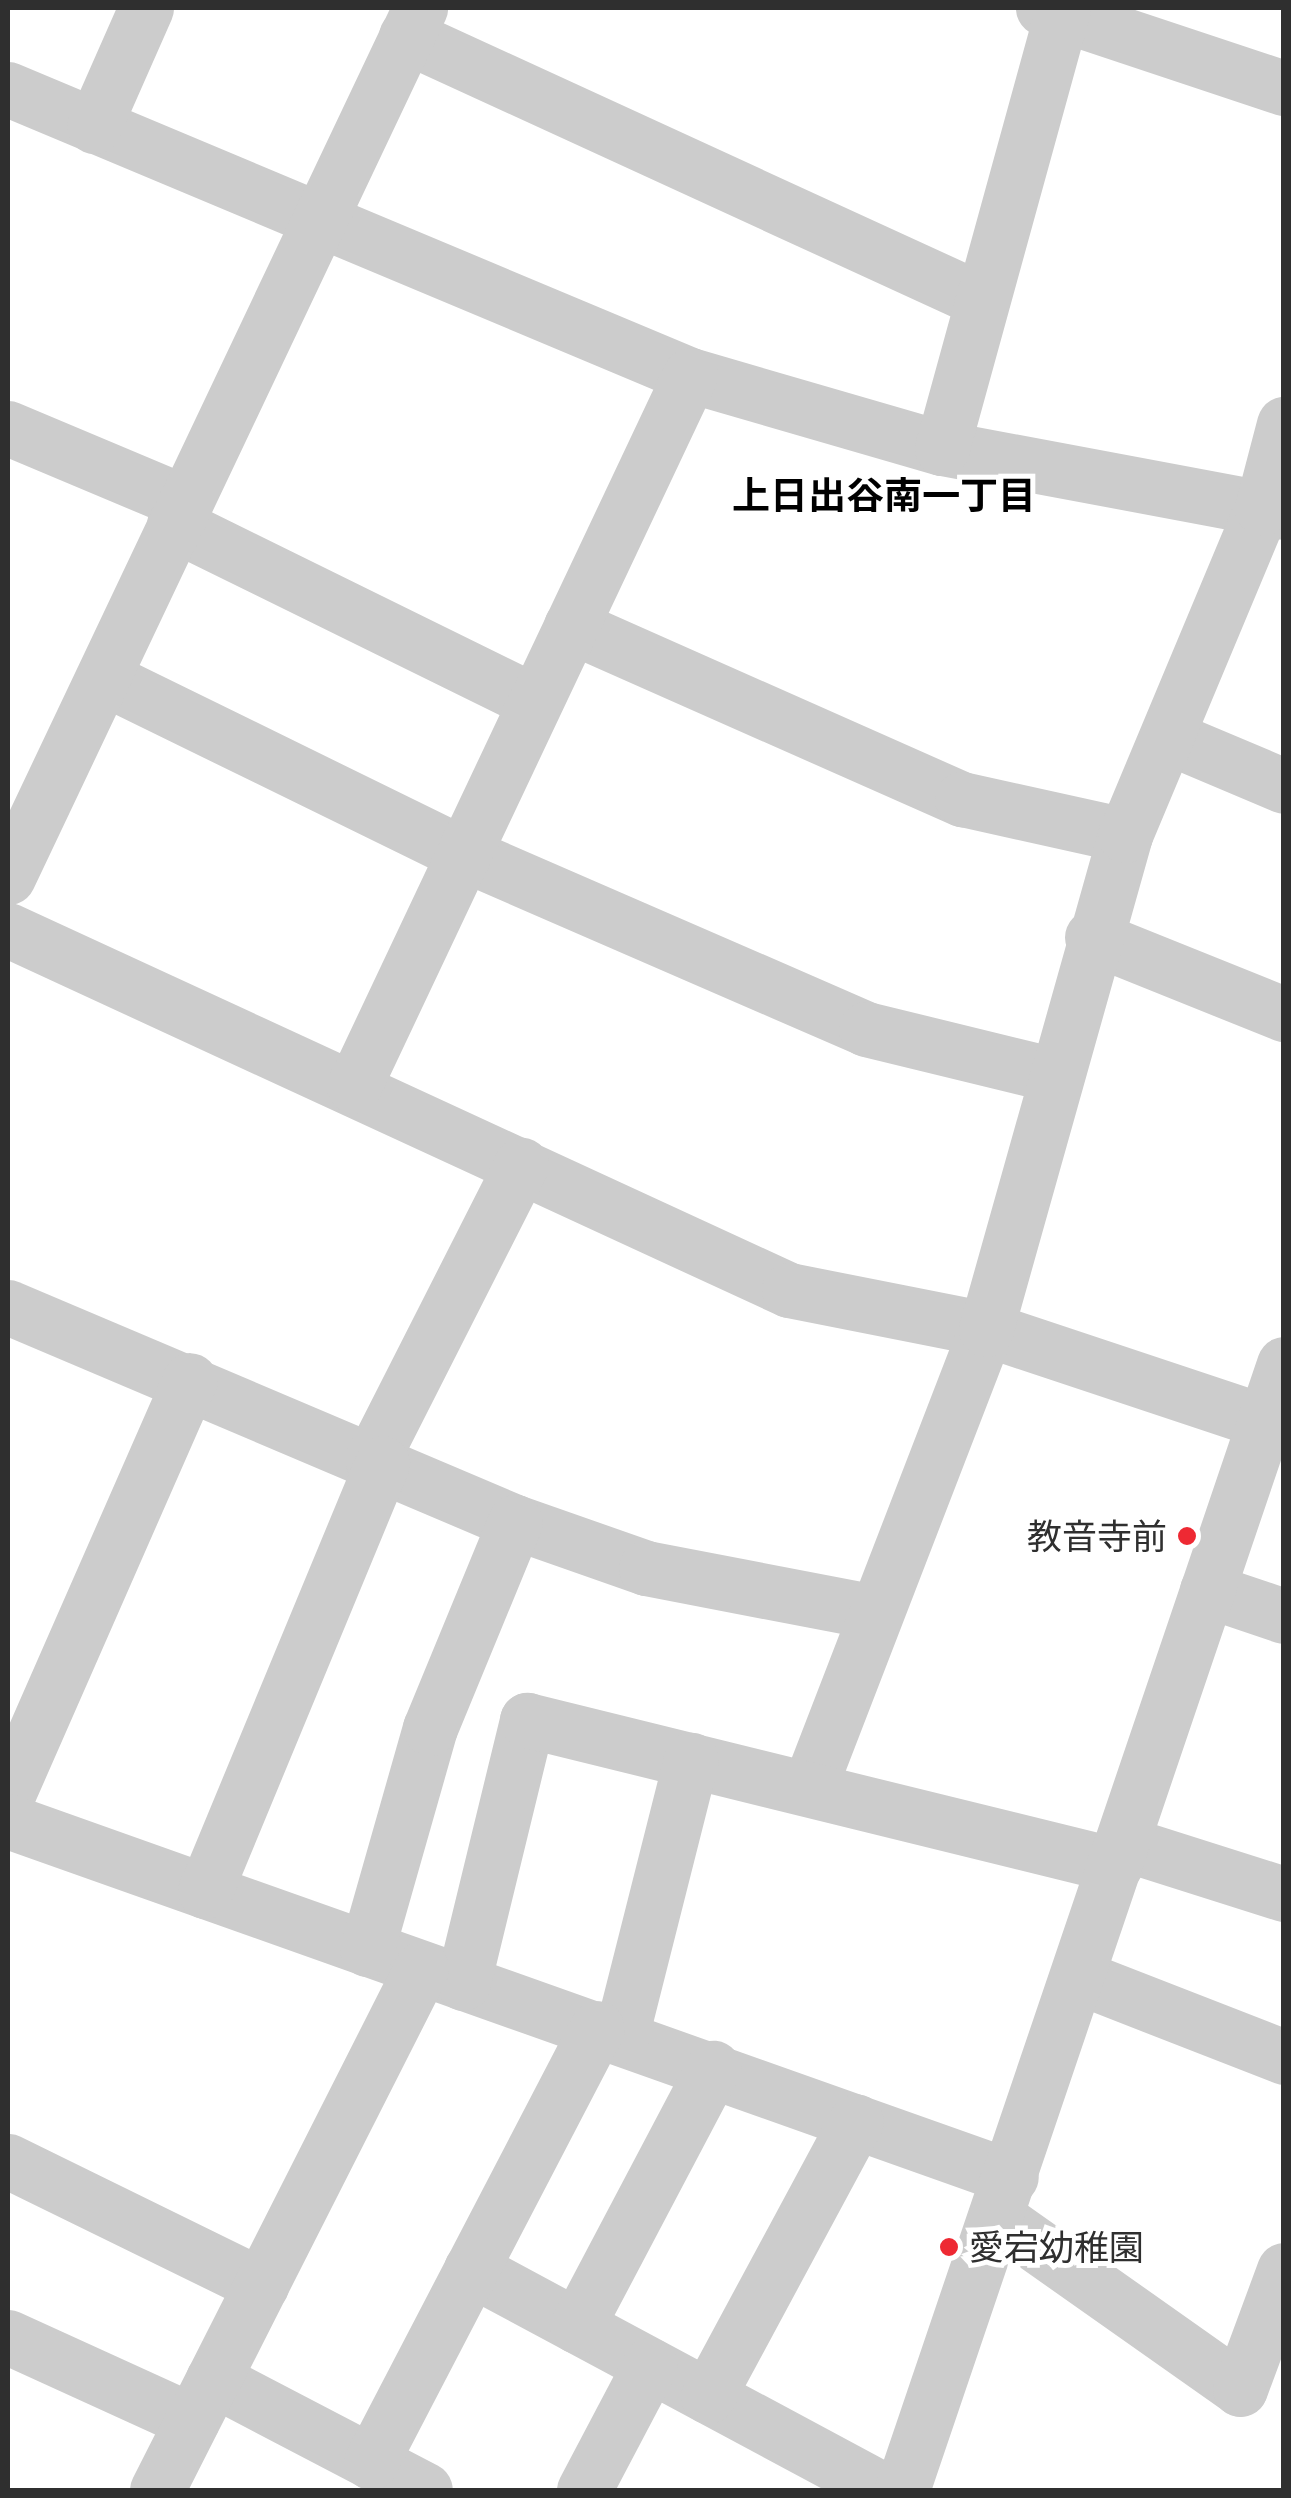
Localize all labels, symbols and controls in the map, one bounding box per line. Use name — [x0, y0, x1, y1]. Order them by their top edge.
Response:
district label: 上日出谷南一丁目 — [732, 473, 1036, 519]
place label: 教音寺前 — [1027, 1515, 1167, 1557]
marker: 教音寺前 — [1176, 1525, 1198, 1547]
place label: 愛宕幼稚園 — [969, 2226, 1144, 2268]
marker: 愛宕幼稚園 — [938, 2236, 960, 2258]

